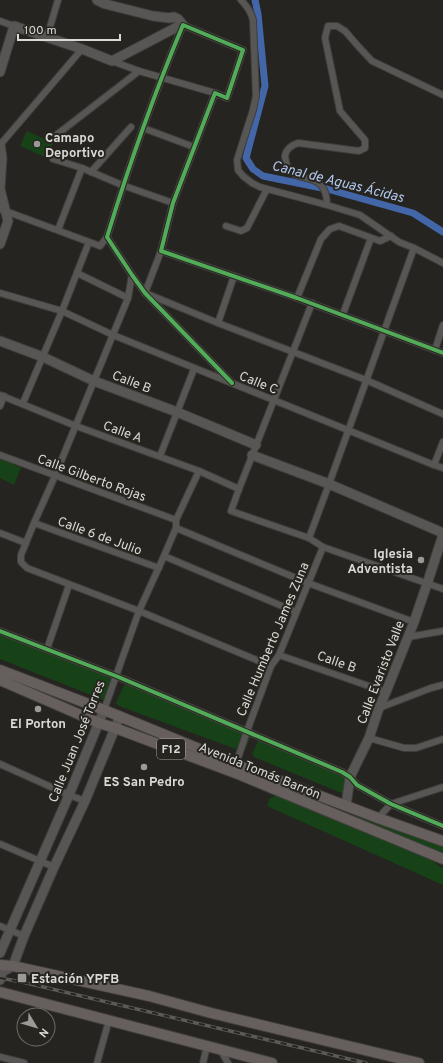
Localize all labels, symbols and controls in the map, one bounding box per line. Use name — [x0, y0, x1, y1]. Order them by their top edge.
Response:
scale bar — [18, 16, 120, 42]
text: 100 m — [24, 23, 57, 39]
place label: Camapo Deportivo — [45, 131, 105, 162]
marker: Camapo Deportivo — [32, 139, 42, 149]
water label: Canal de Aguas Ácidas — [270, 157, 406, 207]
street label: Calle B — [109, 368, 153, 398]
street label: Calle C — [236, 369, 280, 399]
street label: Calle A — [101, 418, 144, 447]
street label: Calle Gilberto Rojas — [35, 452, 148, 506]
street label: Calle 6 de Julio — [55, 514, 144, 560]
place label: Iglesia Adventista — [347, 547, 413, 578]
marker: Iglesia Adventista — [416, 555, 426, 565]
street label: Calle Humberto James Zuna — [234, 560, 314, 719]
street label: Calle Evaristo Valle — [355, 619, 409, 727]
street label: Calle B — [315, 649, 358, 677]
street label: Calle Juan José Torres — [46, 678, 110, 805]
marker: El Porton — [33, 704, 43, 714]
place label: El Porton — [10, 717, 66, 733]
road number: F12 — [157, 739, 185, 759]
street label: Avenida Tomás Barrón — [196, 740, 322, 804]
marker: ES San Pedro — [139, 762, 149, 772]
place label: ES San Pedro — [103, 775, 185, 791]
marker: Estación YPFB — [16, 972, 28, 984]
place label: Estación YPFB — [31, 972, 119, 988]
north arrow — [16, 1007, 56, 1047]
text: N — [35, 1025, 51, 1040]

